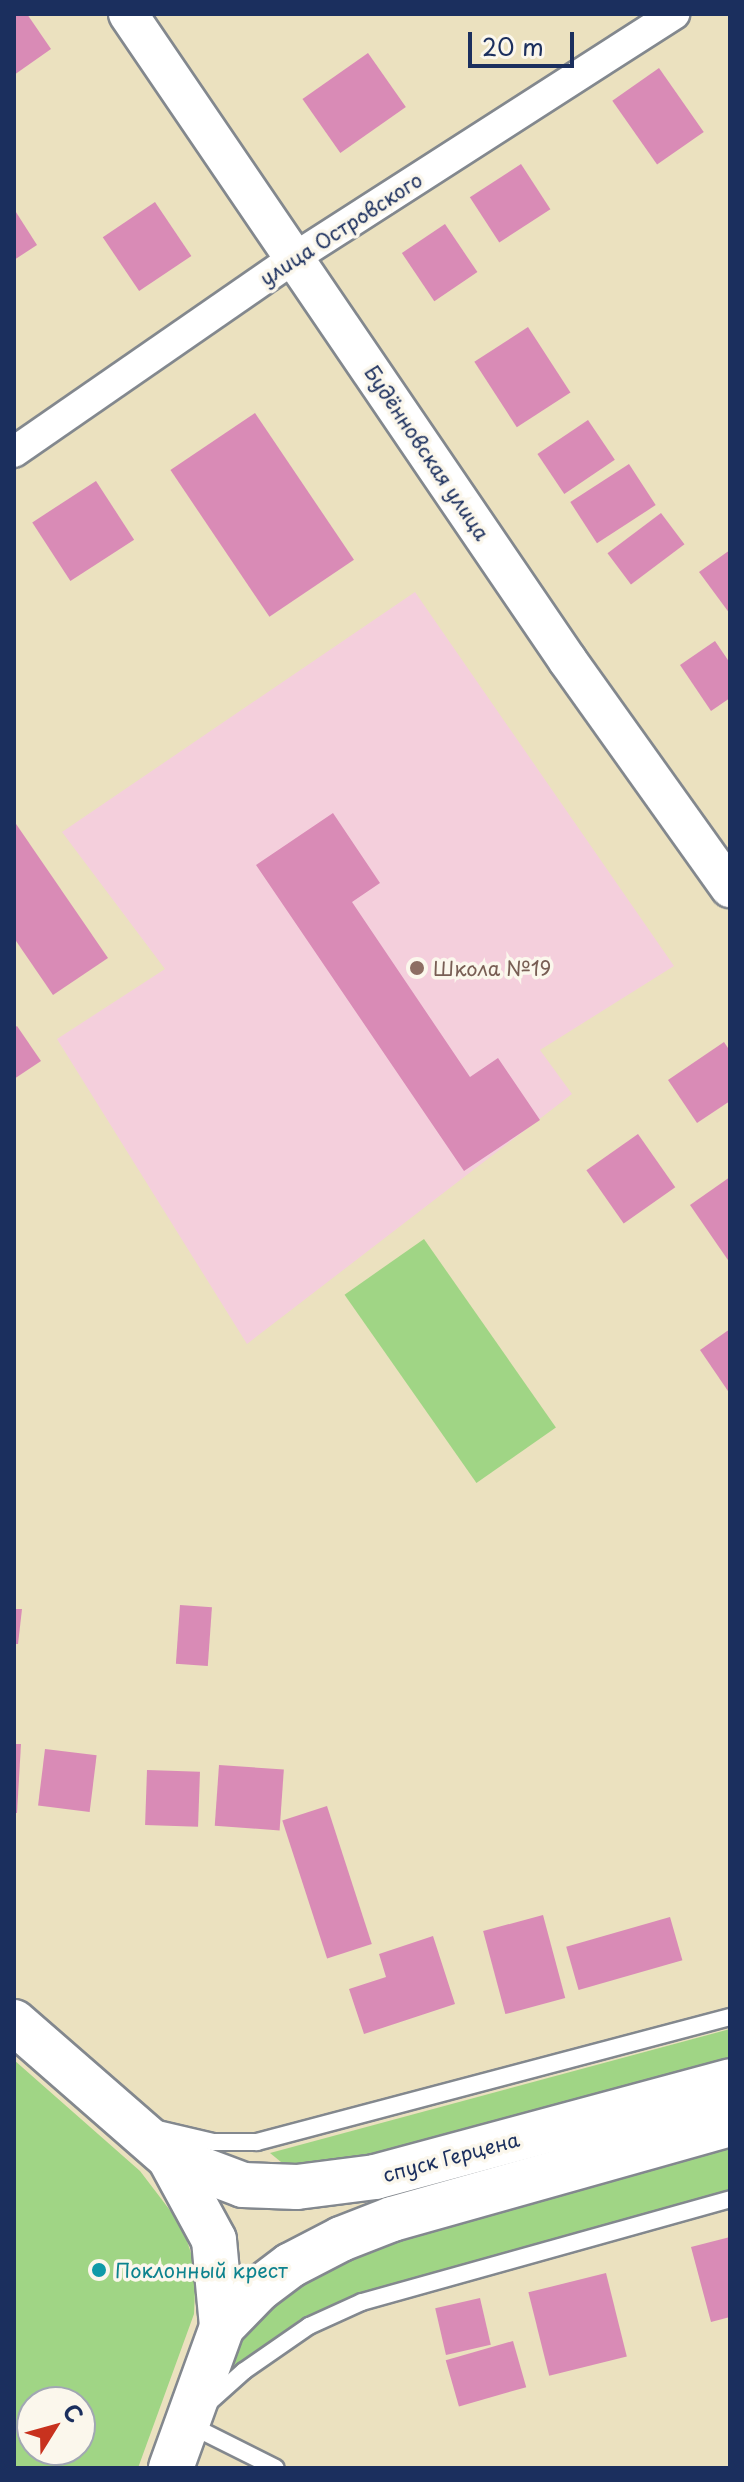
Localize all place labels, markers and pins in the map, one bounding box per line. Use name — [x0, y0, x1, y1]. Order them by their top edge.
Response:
place label: Школа №19 — [433, 956, 552, 980]
marker: Школа №19 — [408, 959, 426, 977]
place label: Поклонный крест — [115, 2258, 288, 2282]
marker: Поклонный крест — [90, 2261, 108, 2279]

